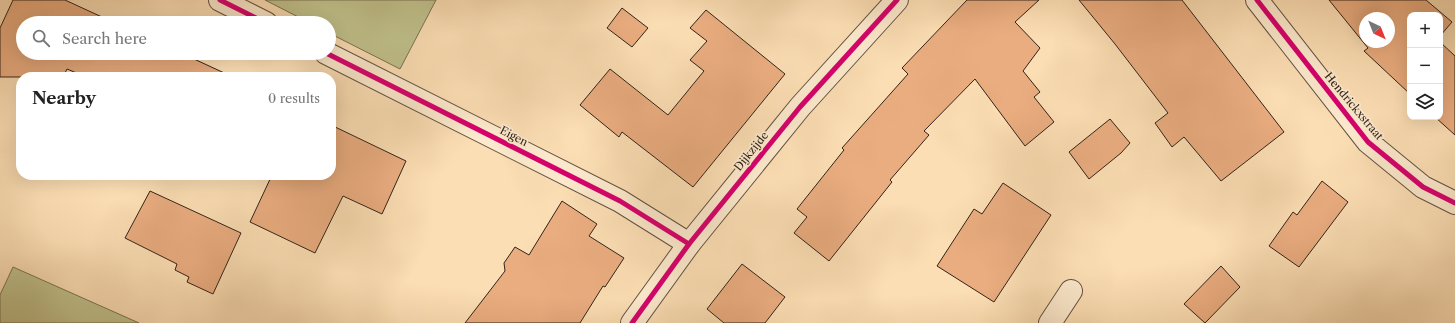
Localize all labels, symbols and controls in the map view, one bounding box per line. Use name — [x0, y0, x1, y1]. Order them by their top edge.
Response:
north arrow — [1359, 12, 1395, 48]
map controls — [1407, 12, 1443, 120]
button: + — [1407, 12, 1443, 48]
search box — [16, 16, 336, 60]
icon: search — [30, 27, 52, 49]
text: Search here — [62, 29, 147, 48]
button: − — [1407, 48, 1443, 84]
street label: Hendrickxstraat — [1322, 69, 1386, 143]
button: layers — [1407, 84, 1443, 120]
text: Nearby — [32, 88, 96, 108]
text: 0 results — [268, 90, 320, 106]
street label: Eigen — [498, 123, 531, 149]
street label: Dijkzijde — [731, 128, 771, 174]

